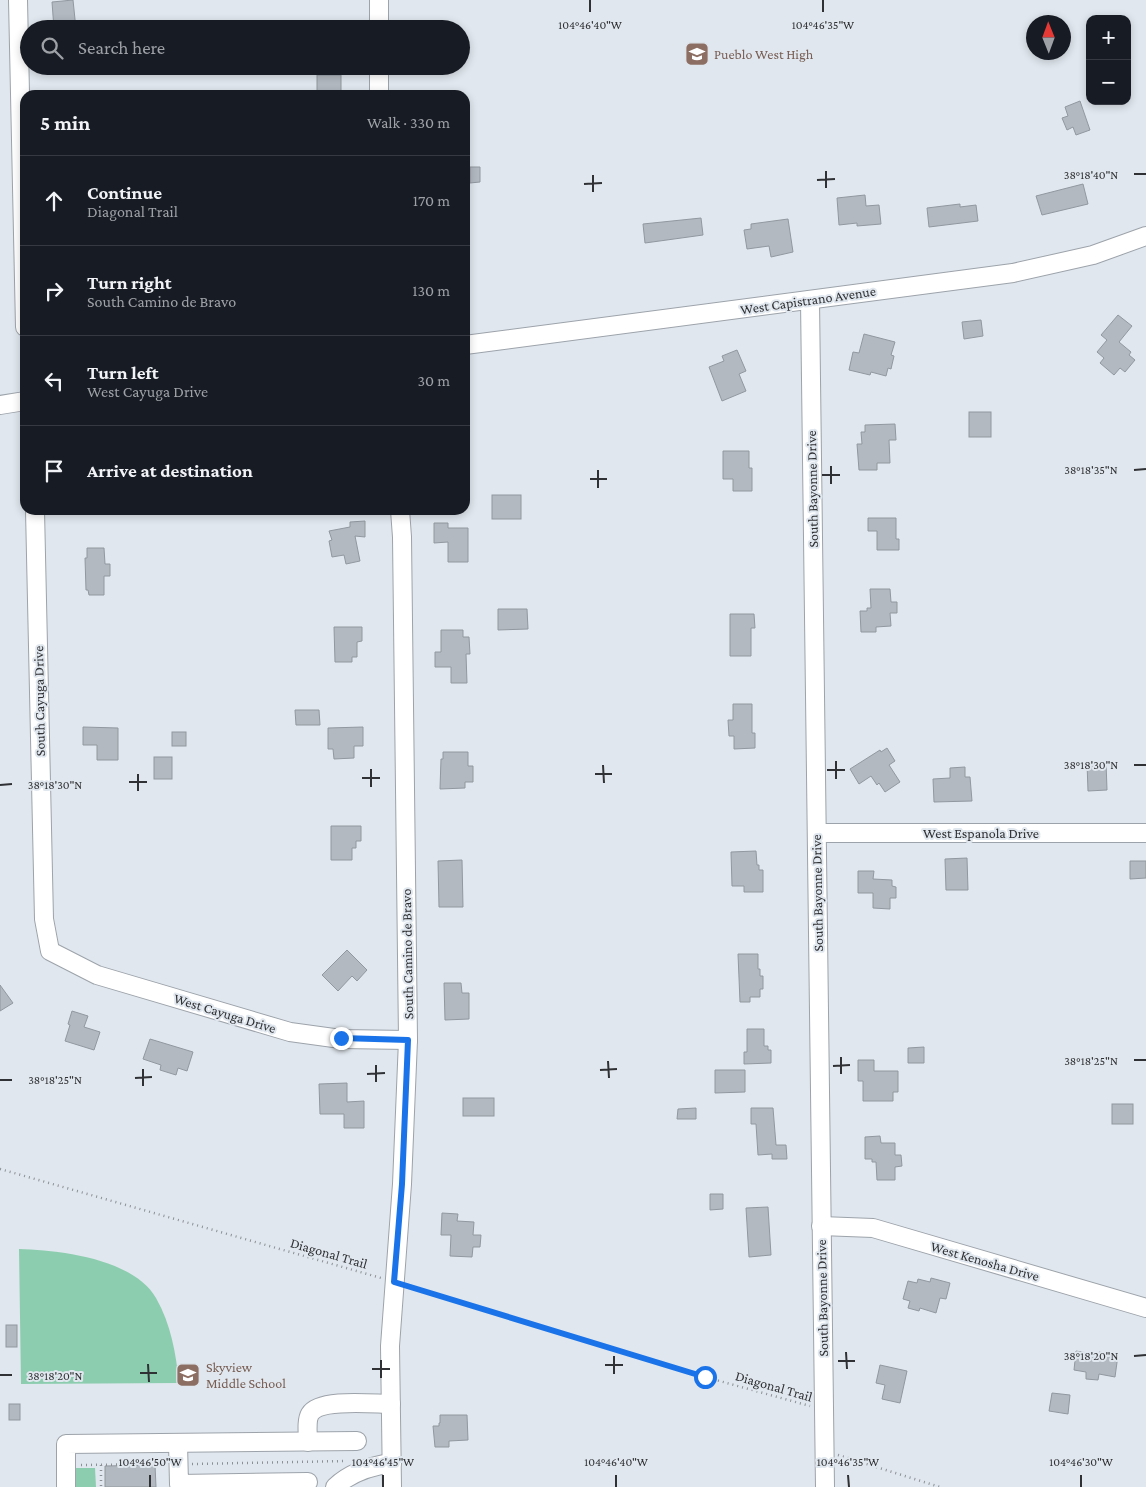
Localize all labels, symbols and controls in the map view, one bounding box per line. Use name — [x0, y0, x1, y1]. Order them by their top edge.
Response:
north arrow — [1026, 15, 1071, 60]
map controls — [1086, 15, 1131, 105]
button: + — [1086, 15, 1131, 60]
text: 104°46'40"W — [558, 18, 622, 32]
text: 104°46'35"W — [792, 18, 854, 32]
search box — [20, 20, 470, 75]
icon: search — [38, 34, 66, 62]
text: Search here — [78, 37, 165, 58]
school or university icon: Pueblo West High — [684, 41, 710, 67]
place label: Pueblo West High — [714, 46, 814, 62]
button: − — [1086, 60, 1131, 105]
text: 5 min — [40, 111, 90, 135]
text: Walk · 330 m — [367, 114, 450, 131]
text: 38°18'40"N — [1064, 168, 1118, 182]
text: Continue — [87, 182, 162, 203]
icon: ahead — [40, 187, 68, 215]
text: 170 m — [413, 192, 450, 209]
text: Diagonal Trail — [87, 203, 178, 220]
text: Turn right — [87, 272, 172, 293]
icon: right — [40, 277, 68, 305]
text: 130 m — [412, 282, 450, 299]
street label: West Capistrano Avenue — [739, 283, 877, 317]
text: South Camino de Bravo — [87, 293, 236, 310]
text: Turn left — [87, 362, 159, 383]
icon: left — [40, 367, 68, 395]
text: 30 m — [418, 372, 450, 389]
text: West Cayuga Drive — [87, 383, 208, 400]
street label: South Bayonne Drive — [803, 430, 821, 548]
icon: arrive — [40, 457, 68, 485]
text: Arrive at destination — [87, 460, 253, 481]
text: 38°18'35"N — [1064, 463, 1118, 477]
street label: South Cayuga Drive — [30, 646, 48, 756]
text: 38°18'30"N — [1064, 758, 1118, 772]
text: 38°18'30"N — [28, 778, 82, 792]
street label: West Espanola Drive — [923, 825, 1039, 841]
street label: South Bayonne Drive — [808, 834, 826, 952]
street label: South Camino de Bravo — [398, 889, 416, 1019]
street label: West Cayuga Drive — [172, 990, 278, 1036]
route end — [330, 1027, 353, 1050]
text: 38°18'25"N — [1064, 1054, 1118, 1068]
text: 38°18'25"N — [28, 1073, 82, 1087]
street label: Diagonal Trail — [289, 1234, 370, 1272]
street label: West Kenosha Drive — [929, 1238, 1041, 1284]
street label: South Bayonne Drive — [813, 1239, 831, 1357]
text: 38°18'20"N — [1064, 1349, 1118, 1363]
place label: Skyview Middle School — [206, 1359, 286, 1391]
school or university icon: Skyview Middle School — [175, 1362, 201, 1388]
route start — [694, 1366, 717, 1389]
street label: Diagonal Trail — [734, 1367, 815, 1405]
text: 38°18'20"N — [28, 1369, 82, 1383]
text: 104°46'50"W — [118, 1455, 182, 1469]
text: 104°46'45"W — [352, 1455, 414, 1469]
text: 104°46'40"W — [584, 1455, 648, 1469]
text: 104°46'35"W — [817, 1455, 879, 1469]
text: 104°46'30"W — [1049, 1455, 1113, 1469]

